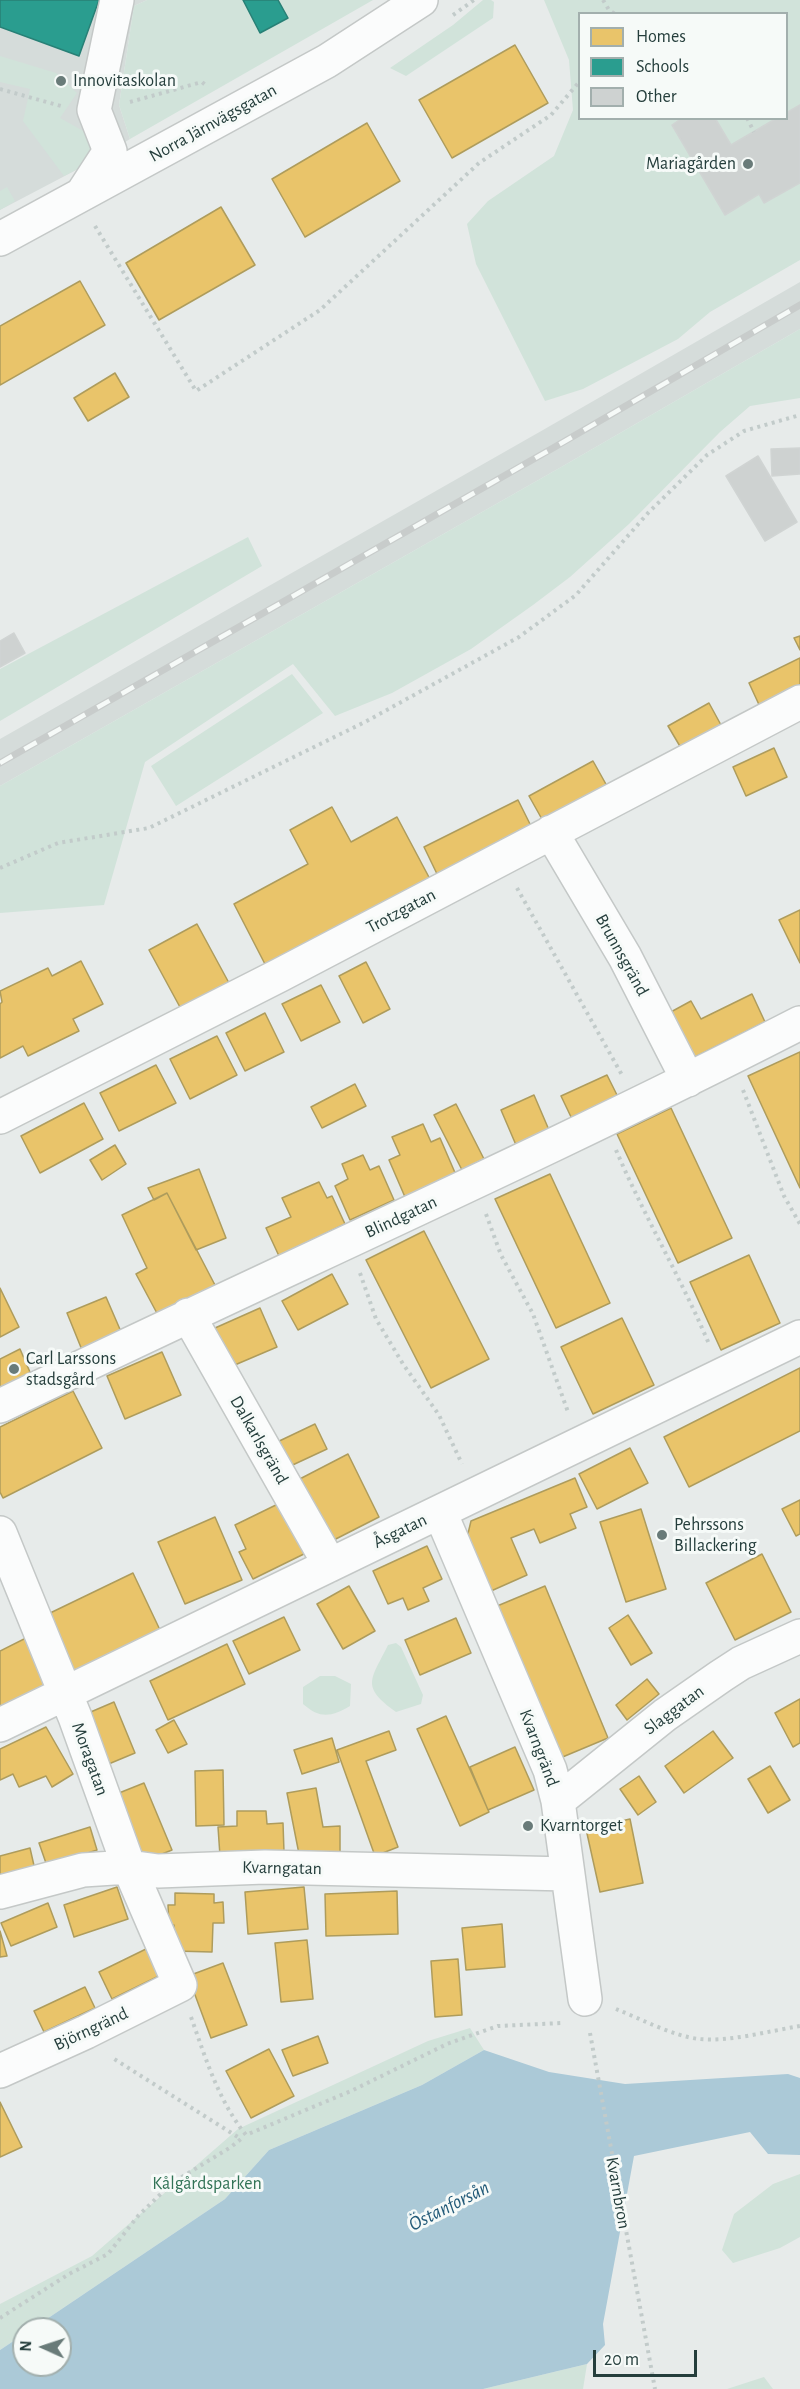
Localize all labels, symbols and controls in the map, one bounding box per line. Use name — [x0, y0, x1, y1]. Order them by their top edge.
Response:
legend — [578, 12, 788, 120]
text: Homes — [636, 28, 686, 46]
text: Schools — [636, 58, 689, 76]
place label: Innovitaskolan — [73, 70, 176, 92]
marker: Innovitaskolan — [54, 74, 68, 88]
street label: Norra Järnvägsgatan — [145, 79, 281, 167]
text: Other — [636, 88, 677, 106]
place label: Mariagården — [646, 153, 736, 175]
marker: Mariagården — [741, 157, 755, 171]
street label: Trotzgatan — [363, 884, 439, 938]
street label: Brunnsgränd — [591, 910, 653, 1000]
street label: Blindgatan — [362, 1191, 440, 1243]
place label: Carl Larssons stadsgård — [26, 1348, 116, 1390]
marker: Carl Larssons stadsgård — [7, 1362, 21, 1376]
street label: Dalkarlsgränd — [225, 1392, 293, 1488]
street label: Åsgatan — [370, 1509, 430, 1553]
place label: Pehrssons Billackering — [674, 1514, 757, 1556]
marker: Pehrssons Billackering — [655, 1528, 669, 1542]
street label: Slaggatan — [640, 1680, 708, 1740]
street label: Kvarngränd — [514, 1706, 564, 1790]
street label: Moragatan — [67, 1719, 113, 1799]
place label: Kvarntorget — [540, 1815, 623, 1837]
marker: Kvarntorget — [521, 1819, 535, 1833]
street label: Kvarngatan — [242, 1857, 322, 1879]
street label: Björngränd — [50, 2002, 132, 2056]
street label: Kvarnbron — [601, 2155, 635, 2231]
park label: Kålgårdsparken — [152, 2173, 262, 2195]
water label: Östanforsån — [405, 2176, 493, 2236]
north arrow — [12, 2317, 72, 2377]
scale bar — [596, 2338, 700, 2376]
text: N — [18, 2340, 34, 2352]
text: 20 m — [604, 2351, 639, 2369]

